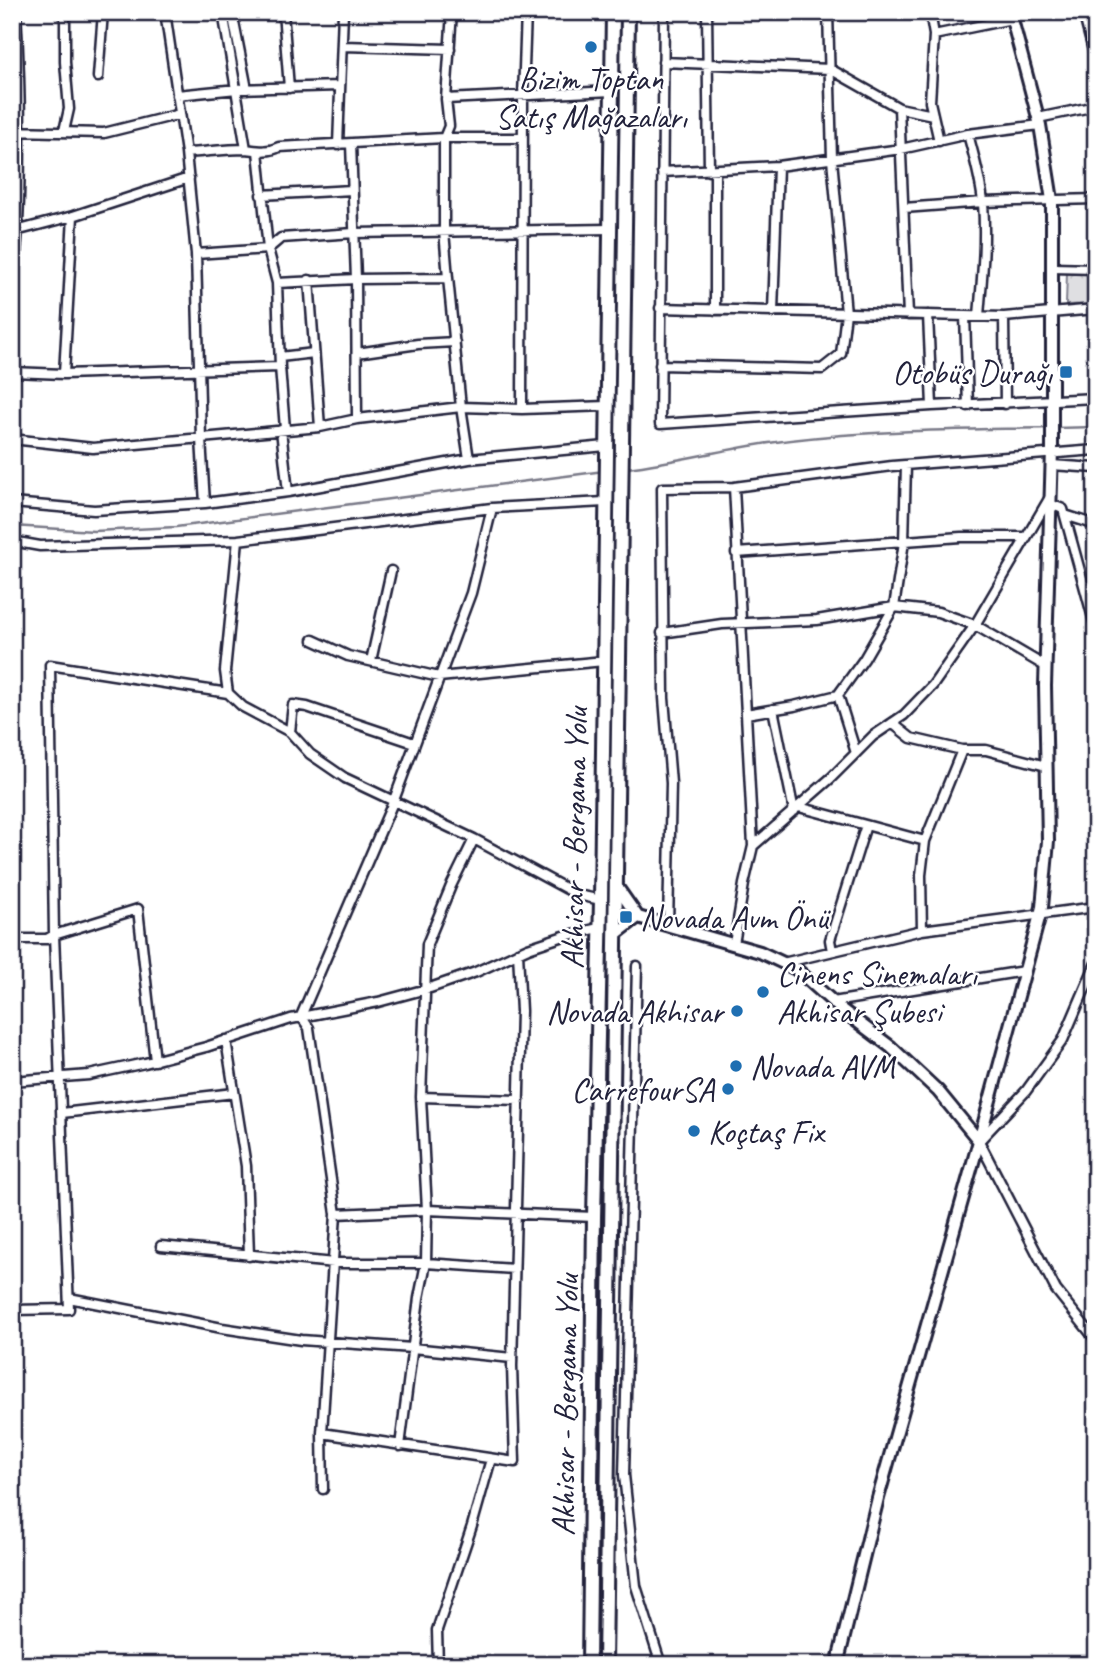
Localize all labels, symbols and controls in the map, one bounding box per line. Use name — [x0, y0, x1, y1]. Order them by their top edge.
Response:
marker: Bizim Toptan Satış Mağazaları — [583, 39, 599, 55]
place label: Bizim Toptan Satış Mağazaları — [495, 58, 689, 138]
place label: Otobüs Durağı — [892, 352, 1054, 394]
marker: Otobüs Durağı — [1058, 364, 1074, 380]
street label: Akhisar - Bergama Yolu — [551, 705, 597, 969]
place label: Novada Avm Önü — [640, 897, 831, 939]
marker: Novada Avm Önü — [618, 909, 634, 925]
place label: Cinens Sinemaları Akhisar Şubesi — [777, 953, 979, 1033]
marker: Cinens Sinemaları Akhisar Şubesi — [755, 984, 771, 1000]
place label: Novada Akhisar — [546, 991, 726, 1033]
marker: Novada Akhisar — [729, 1003, 745, 1019]
place label: Novada AVM — [750, 1046, 897, 1088]
marker: Novada AVM — [728, 1058, 744, 1074]
place label: CarrefourSA — [572, 1069, 715, 1111]
marker: CarrefourSA — [720, 1081, 736, 1097]
place label: Koçtaş Fix — [708, 1111, 826, 1153]
marker: Koçtaş Fix — [686, 1123, 702, 1139]
street label: Akhisar - Bergama Yolu — [542, 1272, 588, 1536]

